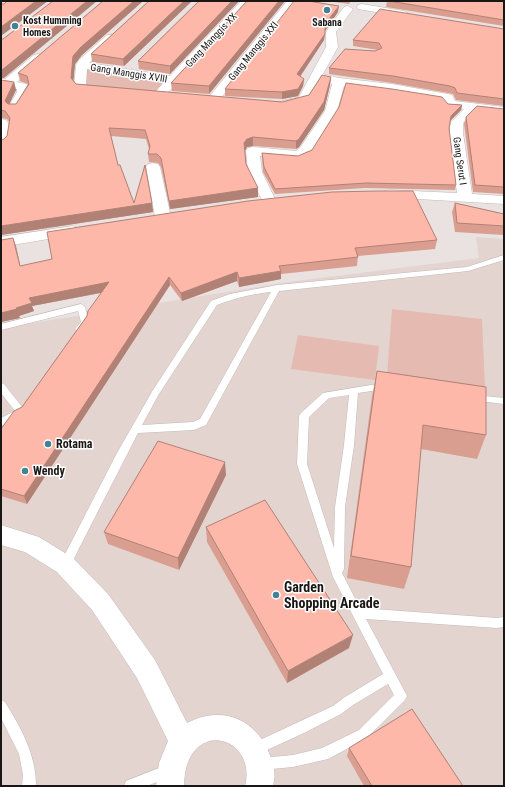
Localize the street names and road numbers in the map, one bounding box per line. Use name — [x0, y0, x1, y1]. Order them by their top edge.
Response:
street label: Gang Manggis XX — [183, 10, 239, 69]
street label: Gang Manggis XXI — [226, 19, 280, 83]
street label: Gang Manggis XVIII — [90, 61, 168, 85]
street label: Gang Serut I — [451, 136, 469, 186]

